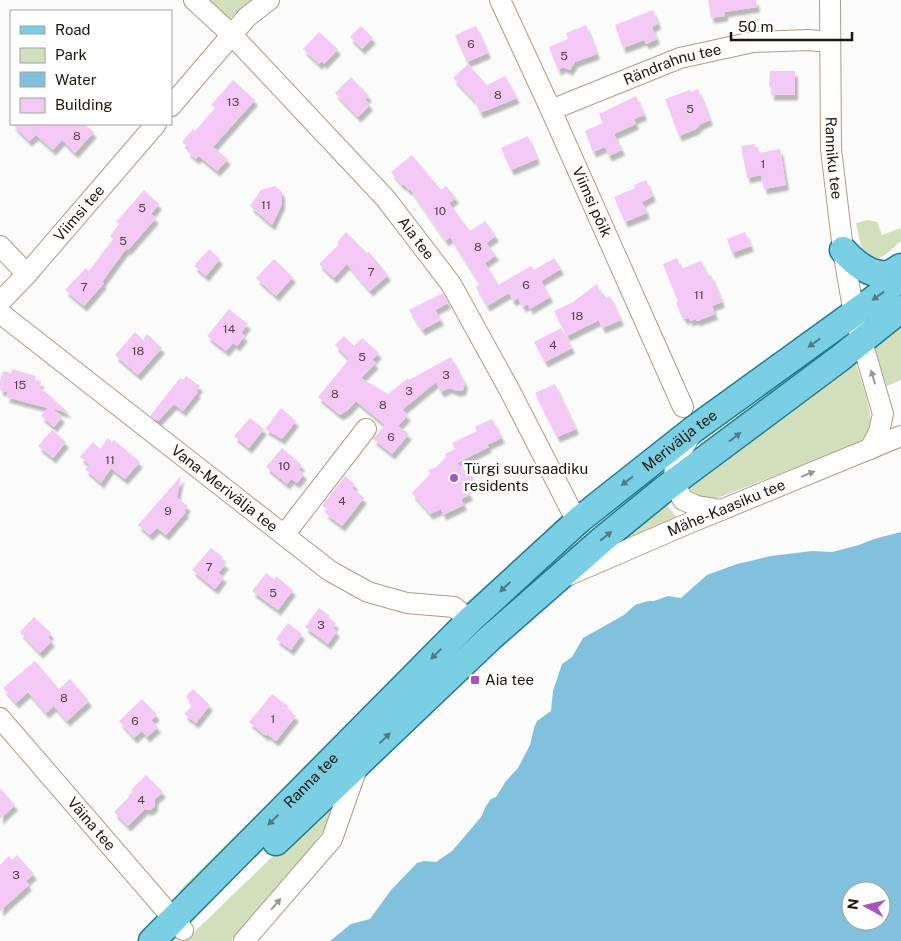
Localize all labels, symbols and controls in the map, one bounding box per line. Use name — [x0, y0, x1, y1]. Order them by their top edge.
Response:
legend — [10, 10, 172, 125]
scale bar — [731, 10, 852, 42]
text: 50 m — [738, 18, 773, 35]
text: Road — [55, 21, 91, 38]
house number: 6 — [467, 37, 475, 51]
street label: Rändrahnu tee — [621, 40, 723, 88]
text: Park — [55, 46, 87, 63]
house number: 5 — [560, 49, 568, 63]
text: Water — [55, 71, 97, 88]
house number: 8 — [494, 88, 502, 102]
house number: 13 — [227, 95, 239, 109]
text: Building — [55, 96, 113, 113]
house number: 5 — [686, 102, 694, 116]
street label: Ranniku tee — [823, 117, 846, 200]
house number: 8 — [73, 129, 81, 143]
house number: 1 — [761, 157, 765, 171]
street label: Viimsi põik — [569, 164, 615, 240]
street label: Viimsi tee — [50, 182, 108, 244]
house number: 11 — [261, 198, 271, 212]
house number: 5 — [138, 201, 146, 215]
house number: 10 — [434, 204, 446, 218]
street label: Aia tee — [395, 213, 438, 263]
house number: 5 — [119, 234, 127, 248]
house number: 8 — [474, 240, 482, 254]
house number: 7 — [367, 265, 375, 279]
house number: 6 — [522, 278, 530, 292]
house number: 7 — [80, 280, 88, 294]
house number: 11 — [694, 288, 704, 302]
one-way arrow — [871, 291, 885, 301]
house number: 18 — [571, 309, 584, 323]
house number: 14 — [223, 322, 236, 336]
house number: 4 — [549, 338, 557, 352]
one-way arrow — [807, 338, 821, 348]
house number: 18 — [132, 344, 145, 358]
house number: 5 — [358, 350, 366, 364]
house number: 3 — [442, 368, 450, 382]
one-way arrow — [868, 370, 876, 385]
house number: 15 — [14, 378, 27, 392]
house number: 3 — [405, 384, 413, 398]
house number: 8 — [331, 387, 339, 401]
house number: 8 — [379, 398, 387, 412]
street label: Merivälja tee — [639, 406, 720, 475]
house number: 6 — [387, 430, 395, 444]
one-way arrow — [728, 432, 741, 443]
street label: Vana-Merivälja tee — [168, 441, 281, 535]
house number: 11 — [105, 453, 115, 467]
house number: 10 — [278, 459, 290, 473]
place label: Türgi suursaadiku residents — [464, 460, 588, 494]
one-way arrow — [801, 470, 816, 477]
marker: Türgi suursaadiku residents — [448, 472, 460, 484]
one-way arrow — [621, 475, 634, 486]
street label: Mähe-Kaasiku tee — [665, 476, 787, 539]
house number: 4 — [338, 494, 346, 508]
house number: 9 — [164, 504, 172, 518]
one-way arrow — [599, 531, 612, 542]
house number: 7 — [205, 560, 213, 574]
one-way arrow — [499, 581, 511, 593]
house number: 5 — [269, 586, 277, 600]
house number: 3 — [317, 618, 325, 632]
one-way arrow — [430, 648, 442, 660]
place label: Aia tee — [485, 671, 534, 688]
marker: Aia tee — [469, 674, 481, 686]
house number: 8 — [60, 691, 68, 705]
house number: 1 — [271, 712, 275, 726]
house number: 6 — [131, 714, 139, 728]
one-way arrow — [379, 733, 391, 745]
street label: Ranna tee — [280, 749, 341, 811]
house number: 4 — [137, 793, 145, 807]
street label: Väina tee — [64, 794, 119, 854]
one-way arrow — [267, 814, 279, 826]
house number: 3 — [12, 868, 20, 882]
north arrow — [841, 881, 891, 931]
one-way arrow — [270, 898, 281, 911]
text: N — [844, 898, 862, 911]

